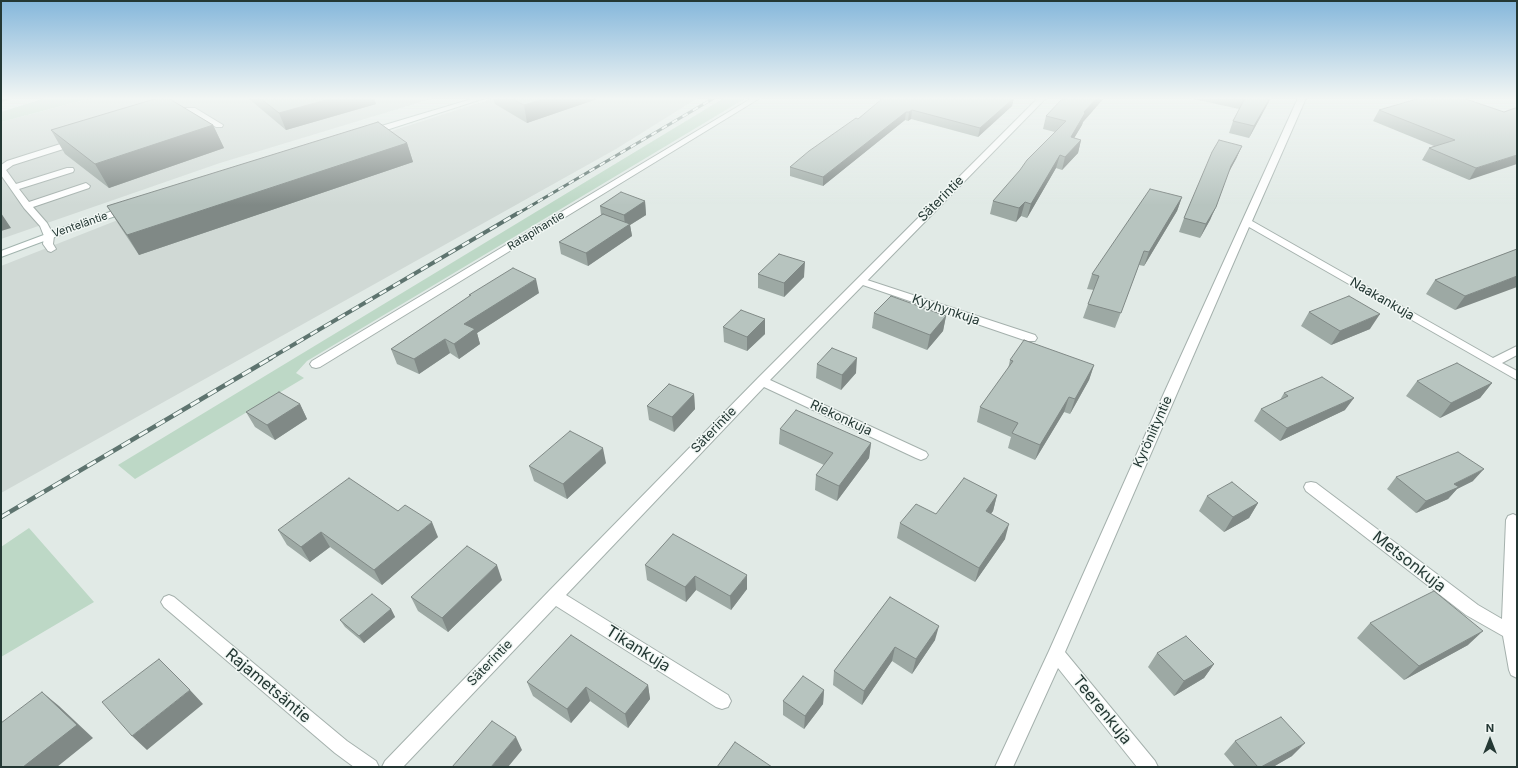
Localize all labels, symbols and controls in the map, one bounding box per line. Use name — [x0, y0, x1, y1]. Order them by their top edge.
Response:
street label: Säterintie — [915, 173, 967, 225]
street label: Venteläntie — [50, 209, 110, 241]
street label: Ratapihantie — [505, 209, 567, 253]
street label: Naakankuja — [1347, 274, 1417, 324]
street label: Kyyhynkuja — [910, 291, 982, 329]
street label: Kyröniityntie — [1130, 394, 1176, 470]
street label: Riekonkuja — [807, 397, 875, 439]
street label: Säterintie — [688, 404, 740, 456]
street label: Metsonkuja — [1369, 528, 1449, 596]
street label: Tikankuja — [602, 622, 674, 676]
street label: Säterintie — [464, 637, 516, 689]
street label: Rajametsäntie — [221, 645, 315, 727]
street label: Teerenkuja — [1068, 672, 1136, 748]
north arrow — [1470, 720, 1510, 760]
text: N — [1486, 721, 1494, 735]

